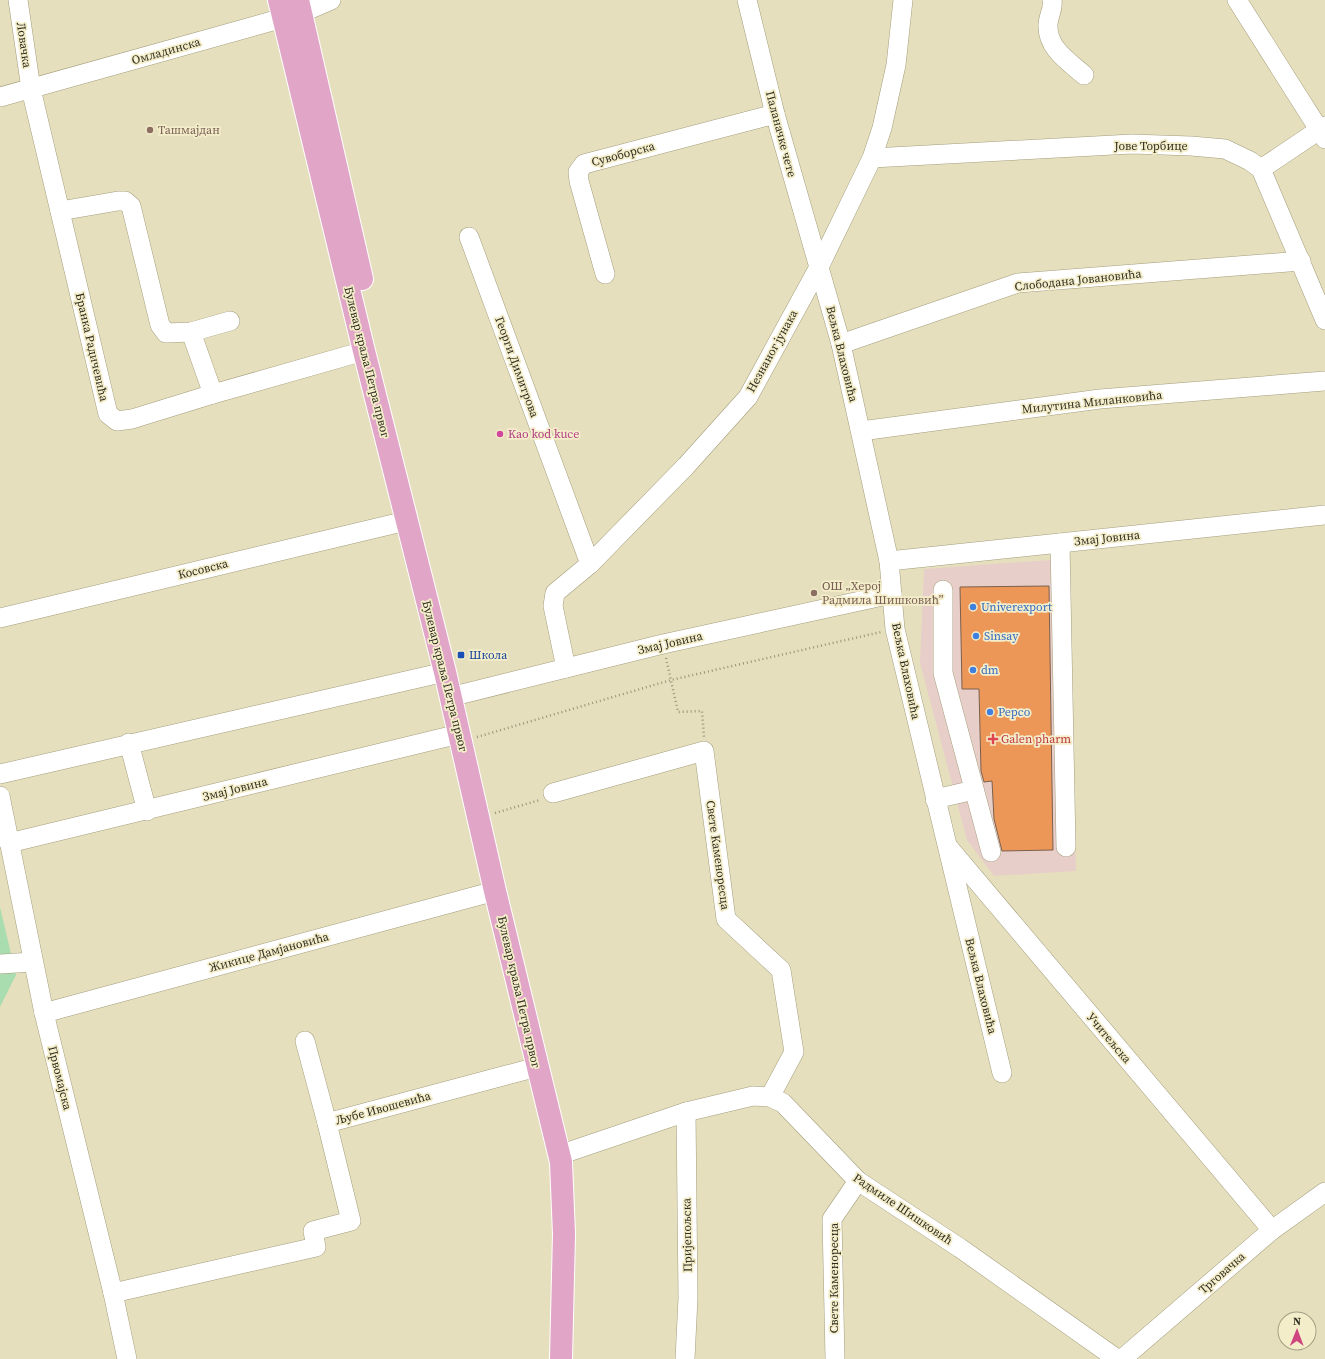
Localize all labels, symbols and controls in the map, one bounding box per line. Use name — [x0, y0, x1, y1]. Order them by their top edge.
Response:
street label: Ловачка — [13, 21, 35, 70]
street label: Омладинска — [130, 33, 203, 68]
street label: Паланачке чете — [762, 89, 800, 179]
place label: Ташмајдан — [158, 122, 220, 138]
marker: Ташмајдан — [145, 125, 155, 135]
street label: Сувоборска — [590, 138, 657, 170]
street label: Јове Торбице — [1113, 138, 1188, 154]
street label: Слободана Јовановића — [1014, 265, 1143, 295]
street label: Булевар краља Петра првог — [340, 285, 394, 440]
street label: Бранка Радичевића — [72, 291, 112, 404]
street label: Вељка Влаховића — [822, 304, 862, 404]
street label: Незнаног јунака — [743, 306, 802, 395]
street label: Георги Димитрова — [491, 314, 543, 420]
street label: Милутина Миланковића — [1021, 387, 1164, 417]
place label: Kao kod kuce — [508, 426, 579, 442]
marker: Kao kod kuce — [495, 429, 505, 439]
street label: Змај Јовина — [1073, 526, 1142, 549]
street label: Косовска — [176, 555, 231, 583]
place label: ОШ „Херој Радмила Шишковић” — [822, 578, 944, 608]
marker: ОШ „Херој Радмила Шишковић” — [809, 588, 819, 598]
street label: Булевар краља Петра првог — [418, 599, 472, 754]
place label: Univerexport — [981, 599, 1052, 615]
marker: Univerexport — [968, 602, 978, 612]
street label: Вељка Влаховића — [888, 621, 924, 722]
street label: Змај Јовина — [636, 628, 705, 658]
place label: Sinsay — [984, 628, 1019, 644]
marker: Sinsay — [971, 631, 981, 641]
place label: Школа — [469, 647, 508, 663]
marker: Школа — [456, 650, 466, 660]
place label: dm — [981, 662, 999, 678]
marker: dm — [968, 665, 978, 675]
place label: Pepco — [998, 704, 1031, 720]
marker: Pepco — [985, 707, 995, 717]
place label: Galen pharm — [1001, 731, 1071, 747]
marker: Galen pharm — [988, 734, 998, 744]
street label: Змај Јовина — [201, 773, 270, 805]
street label: Свете Каменоресца — [702, 799, 734, 912]
street label: Булевар краља Петра првог — [494, 915, 544, 1070]
street label: Жикице Дамјановића — [207, 928, 331, 976]
street label: Вељка Влаховића — [961, 936, 1001, 1036]
street label: Учитељска — [1083, 1009, 1135, 1067]
street label: Првомајска — [44, 1044, 76, 1113]
street label: Љубе Ивошевића — [334, 1087, 433, 1128]
street label: Радмиле Шишковић — [850, 1170, 956, 1248]
street label: Пријепољска — [678, 1197, 696, 1272]
street label: Свете Каменоресца — [826, 1222, 842, 1333]
street label: Трговачка — [1195, 1248, 1249, 1298]
north arrow — [1277, 1311, 1317, 1351]
text: N — [1293, 1314, 1301, 1329]

